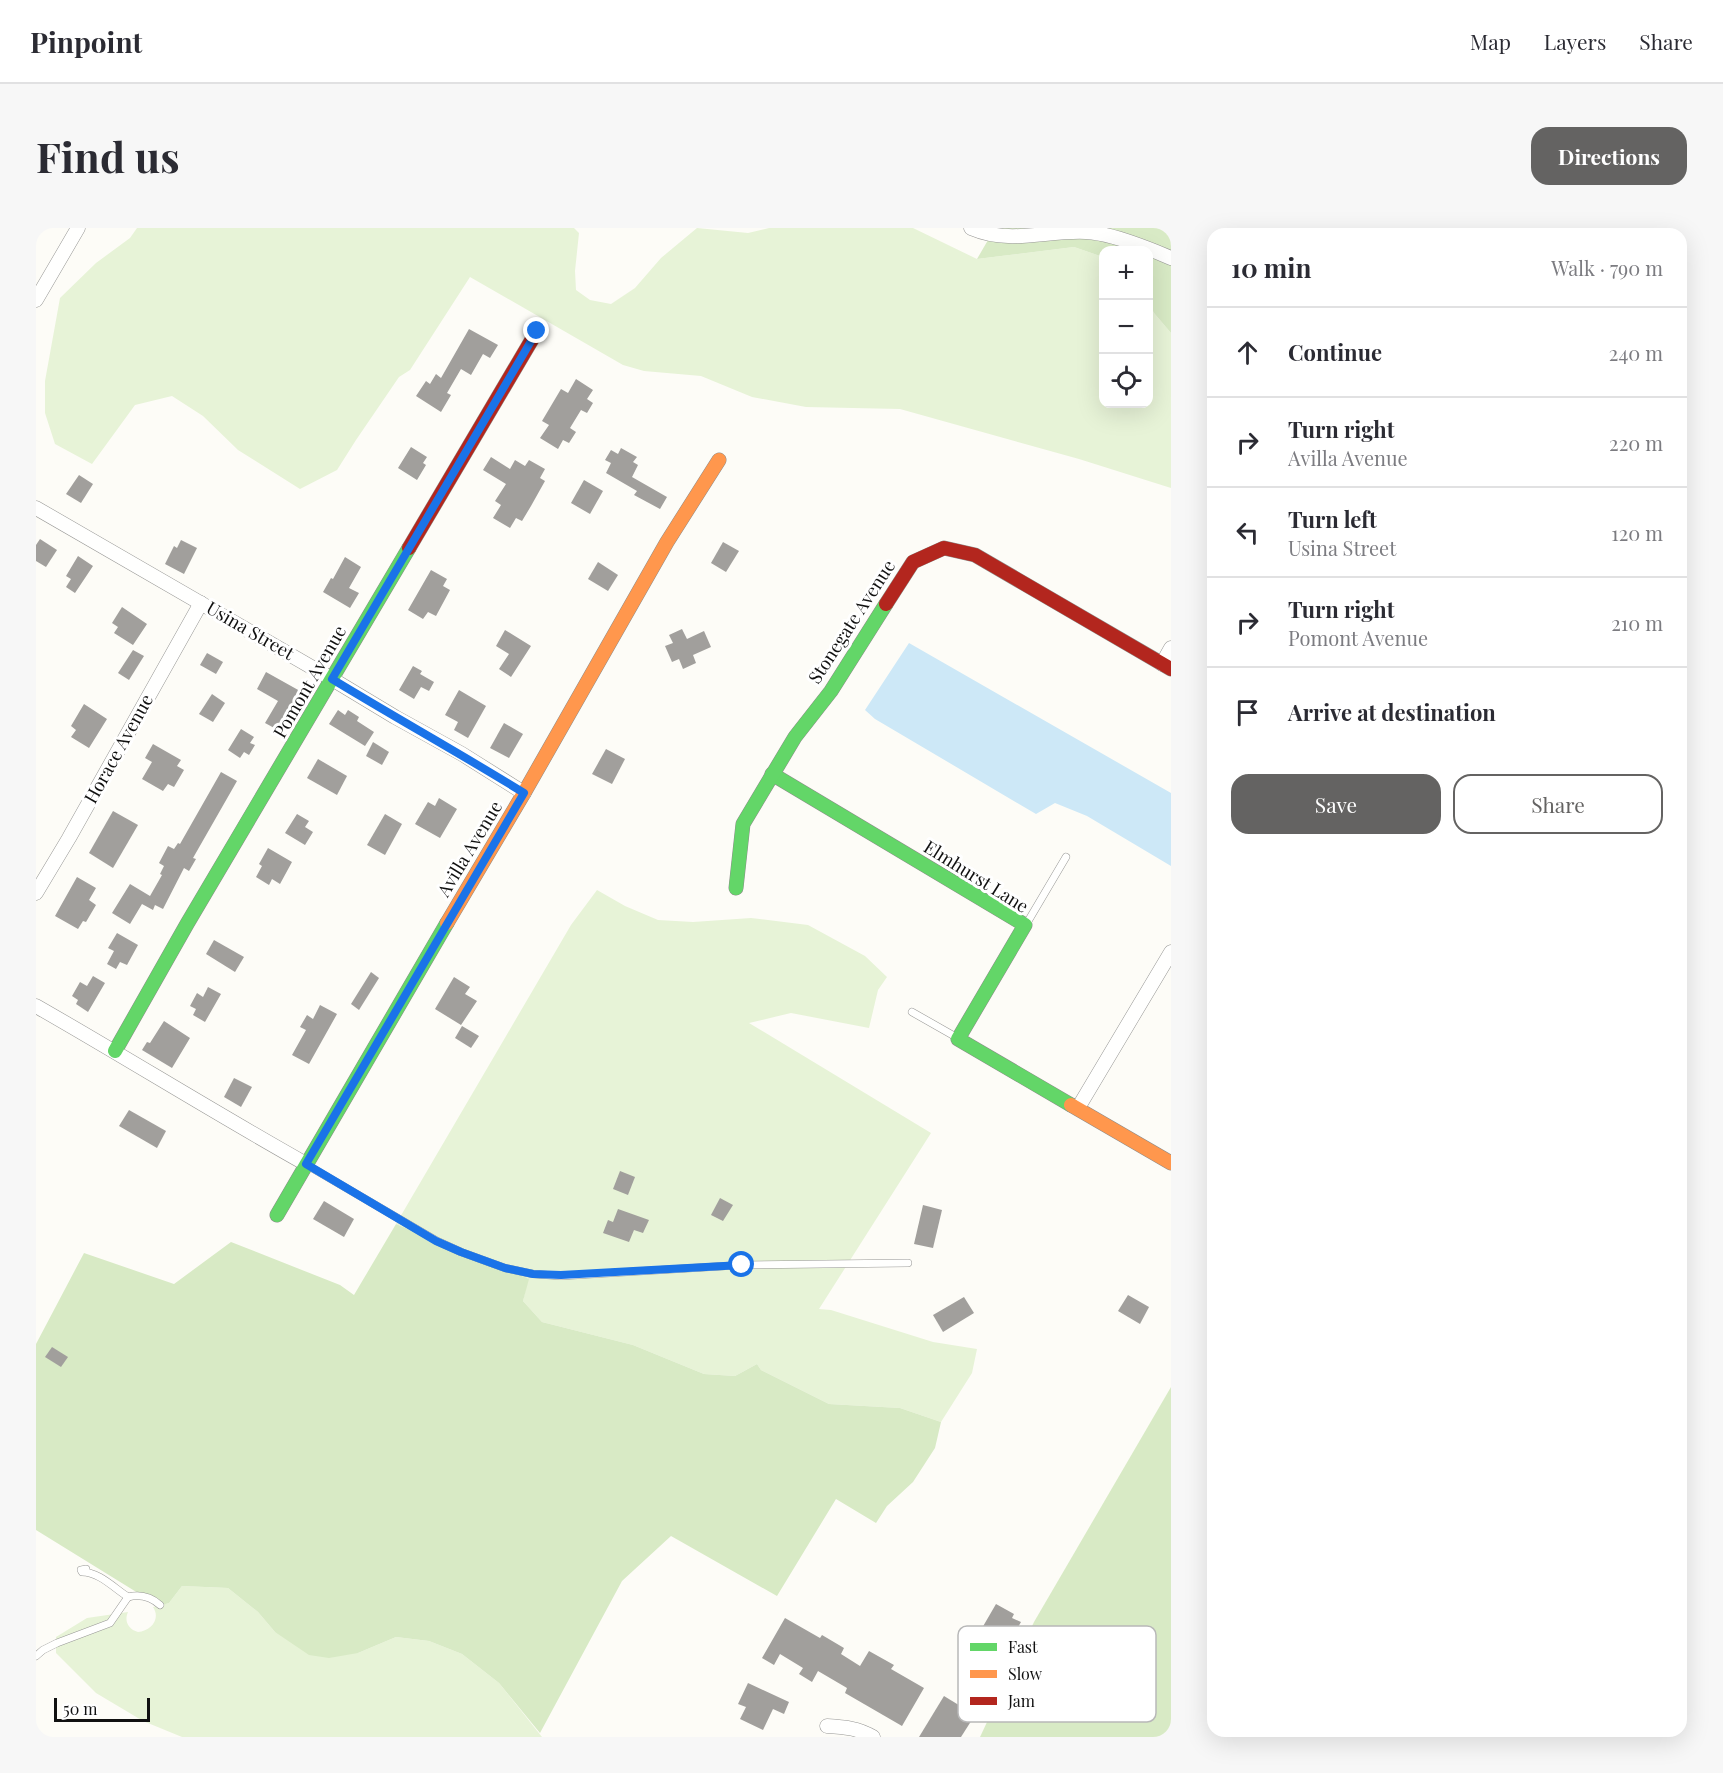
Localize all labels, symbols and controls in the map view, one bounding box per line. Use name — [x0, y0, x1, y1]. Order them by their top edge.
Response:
text: Pinpoint — [30, 23, 142, 60]
text: Map — [1470, 27, 1511, 55]
text: Layers — [1544, 27, 1606, 55]
text: Share — [1639, 27, 1693, 55]
button: Directions — [1531, 127, 1687, 185]
text: Find us — [36, 128, 180, 184]
map controls — [1099, 246, 1153, 408]
button: + — [1099, 246, 1153, 300]
text: 10 min — [1231, 250, 1311, 285]
text: Walk · 790 m — [1551, 254, 1663, 281]
button: − — [1099, 300, 1153, 354]
route end — [523, 317, 549, 343]
icon: ahead — [1231, 336, 1264, 369]
text: Continue — [1288, 337, 1382, 367]
text: 240 m — [1609, 339, 1663, 366]
button: locate — [1099, 354, 1153, 408]
text: Turn right — [1288, 414, 1394, 444]
icon: right — [1231, 426, 1264, 459]
text: 220 m — [1609, 429, 1663, 456]
text: Avilla Avenue — [1288, 444, 1408, 471]
text: Turn left — [1288, 504, 1377, 534]
icon: left — [1231, 516, 1264, 549]
text: 120 m — [1611, 519, 1663, 546]
text: Usina Street — [1288, 534, 1396, 561]
street label: Stonegate Avenue — [802, 555, 900, 688]
text: Turn right — [1288, 594, 1394, 624]
street label: Usina Street — [202, 595, 299, 665]
icon: right — [1231, 606, 1264, 639]
text: 210 m — [1611, 609, 1663, 636]
street label: Pomont Avenue — [267, 621, 351, 742]
text: Pomont Avenue — [1288, 624, 1428, 651]
street label: Horace Avenue — [78, 690, 158, 807]
icon: arrive — [1231, 696, 1264, 729]
text: Arrive at destination — [1288, 697, 1496, 727]
button: Save — [1231, 774, 1441, 834]
button: Share — [1453, 774, 1663, 834]
street label: Avilla Avenue — [431, 796, 507, 902]
street label: Elmhurst Lane — [920, 834, 1033, 918]
route start — [728, 1251, 754, 1277]
legend — [958, 1626, 1156, 1722]
text: Fast — [1008, 1636, 1038, 1657]
text: Slow — [1008, 1663, 1043, 1684]
text: Jam — [1007, 1690, 1035, 1711]
scale bar — [54, 1695, 150, 1722]
text: 50 m — [63, 1698, 97, 1719]

